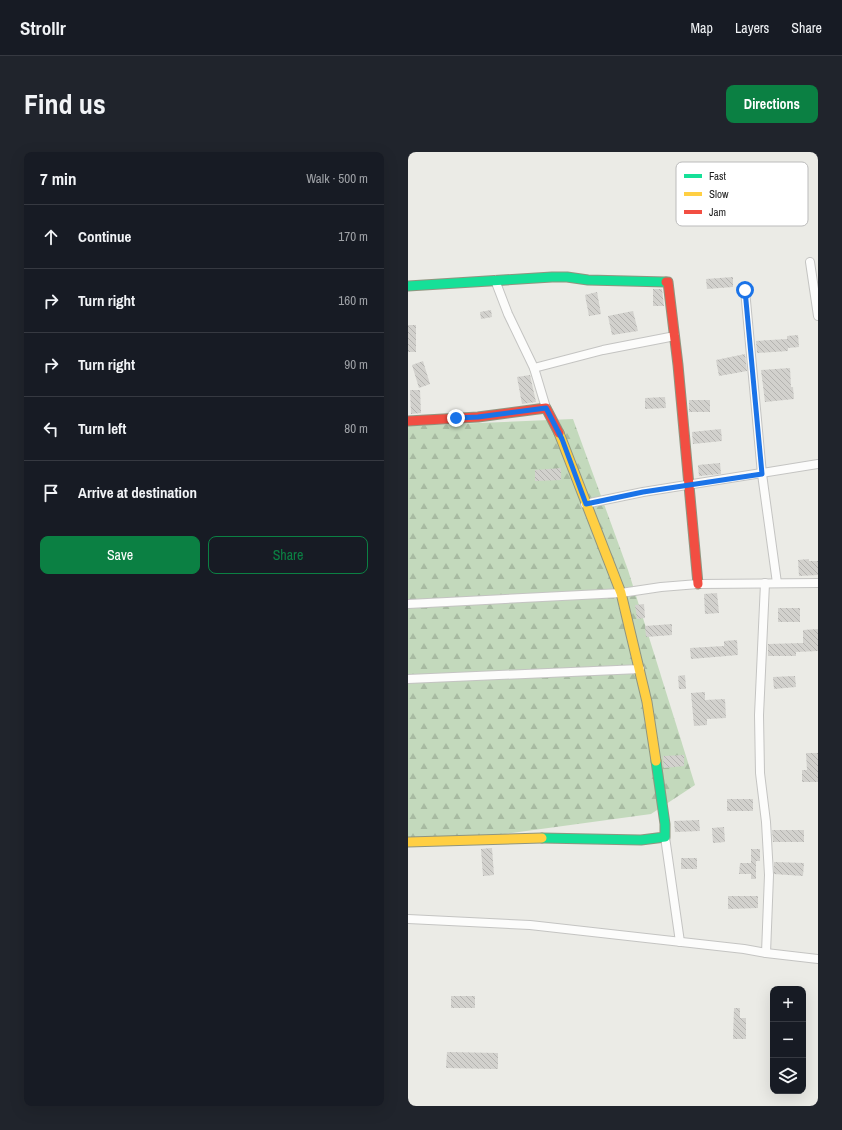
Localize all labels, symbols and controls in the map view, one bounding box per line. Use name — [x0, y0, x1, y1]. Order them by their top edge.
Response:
text: Strollr — [20, 15, 66, 41]
text: Map — [691, 19, 713, 37]
text: Layers — [735, 19, 769, 37]
text: Share — [791, 19, 822, 37]
text: Find us — [24, 85, 106, 123]
button: Directions — [726, 85, 818, 123]
legend — [676, 162, 808, 226]
text: 7 min — [40, 167, 76, 190]
text: Fast — [709, 169, 727, 183]
text: Walk · 500 m — [306, 170, 368, 187]
text: Slow — [709, 187, 729, 201]
text: Jam — [709, 205, 726, 219]
icon: ahead — [40, 226, 62, 248]
text: Continue — [78, 226, 131, 247]
text: 170 m — [338, 228, 368, 245]
route start — [736, 281, 754, 299]
icon: right — [40, 290, 62, 312]
text: Turn right — [78, 290, 135, 311]
text: 160 m — [338, 292, 368, 309]
icon: right — [40, 354, 62, 376]
text: Turn right — [78, 354, 135, 375]
text: 90 m — [344, 356, 368, 373]
route end — [447, 409, 465, 427]
icon: left — [40, 418, 62, 440]
text: Turn left — [78, 418, 126, 439]
text: 80 m — [344, 420, 368, 437]
icon: arrive — [40, 482, 62, 504]
text: Arrive at destination — [78, 482, 197, 503]
button: Save — [40, 536, 200, 574]
button: Share — [208, 536, 368, 574]
map controls — [770, 986, 806, 1094]
button: + — [770, 986, 806, 1022]
button: − — [770, 1022, 806, 1058]
button: layers — [770, 1058, 806, 1094]

